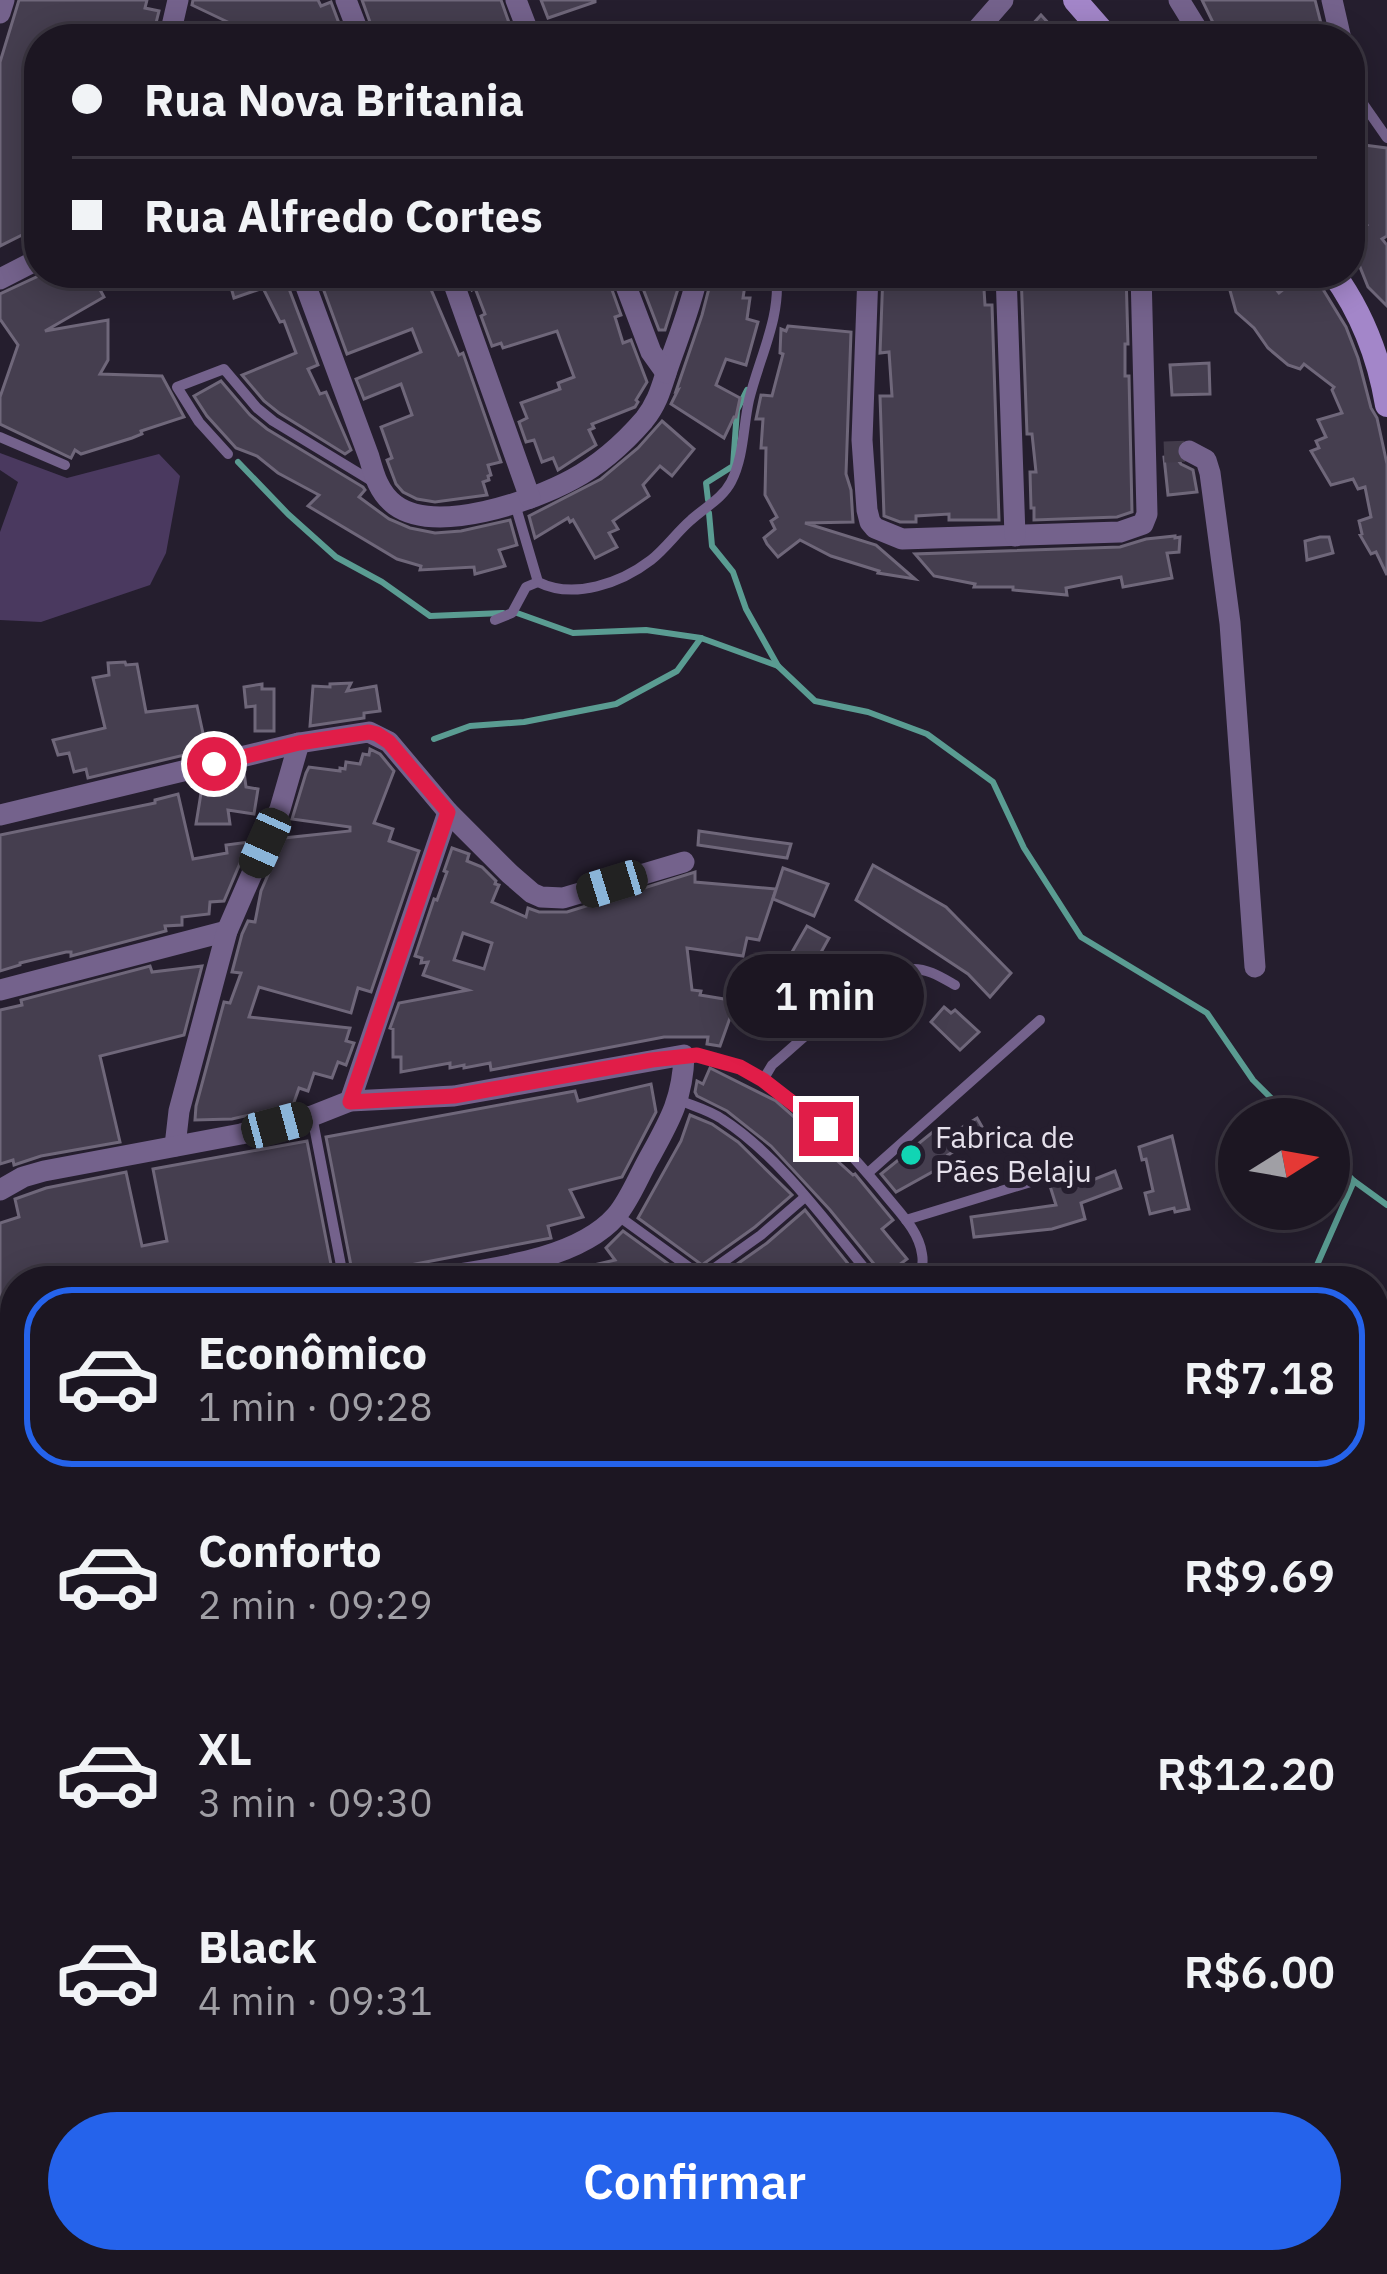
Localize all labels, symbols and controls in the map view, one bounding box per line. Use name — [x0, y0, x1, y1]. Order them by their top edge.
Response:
text: Rua Nova Britania — [144, 70, 524, 128]
text: Rua Alfredo Cortes — [144, 186, 543, 244]
route start — [187, 737, 241, 791]
car — [234, 803, 296, 883]
car — [572, 856, 652, 912]
callout: 1 min — [727, 955, 925, 1039]
text: 1 min — [775, 970, 875, 1021]
car — [238, 1098, 316, 1152]
north arrow — [1218, 1098, 1350, 1230]
map controls — [1218, 1098, 1350, 1230]
route end — [799, 1102, 853, 1156]
place label: Fabrica de Pães Belaju — [935, 1117, 1092, 1190]
marker: Fabrica de Pães Belaju — [898, 1142, 924, 1168]
icon: car — [54, 1323, 162, 1431]
text: Econômico — [198, 1323, 427, 1381]
text: R$7.18 — [1184, 1348, 1335, 1406]
text: 1 min · 09:28 — [198, 1381, 433, 1432]
icon: car — [54, 1521, 162, 1629]
text: Conforto — [198, 1521, 382, 1579]
text: R$9.69 — [1184, 1546, 1335, 1604]
text: 2 min · 09:29 — [198, 1579, 433, 1630]
icon: car — [54, 1719, 162, 1827]
text: XL — [198, 1719, 252, 1777]
text: R$12.20 — [1157, 1744, 1335, 1802]
text: 3 min · 09:30 — [198, 1777, 433, 1828]
icon: car — [54, 1917, 162, 2025]
text: Black — [198, 1917, 317, 1975]
text: R$6.00 — [1184, 1942, 1335, 2000]
text: 4 min · 09:31 — [198, 1975, 433, 2026]
button: Confirmar — [48, 2112, 1341, 2250]

